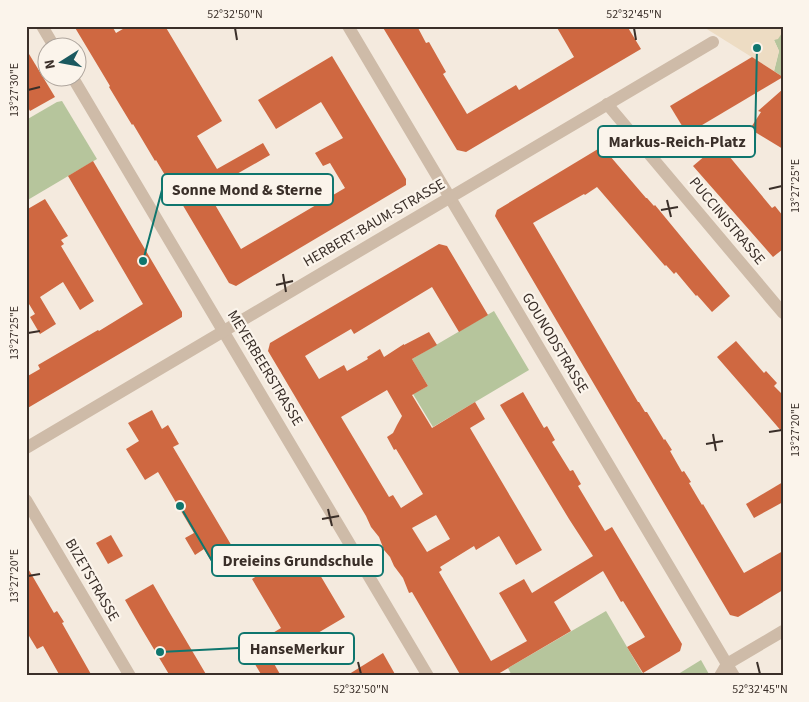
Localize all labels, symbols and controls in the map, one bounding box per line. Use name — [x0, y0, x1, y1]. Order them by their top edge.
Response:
text: 52°32'50"N — [207, 6, 263, 23]
text: 52°32'45"N — [606, 6, 662, 23]
north arrow — [38, 38, 88, 88]
text: N — [40, 58, 61, 71]
text: 13°27'30"E — [6, 63, 23, 117]
callout: Markus-Reich-Platz — [598, 126, 755, 157]
text: Markus-Reich-Platz — [608, 131, 746, 153]
text: 13°27'25"E — [787, 159, 804, 213]
street label: PUCCINISTRASSE — [684, 173, 770, 269]
callout: Sonne Mond & Sterne — [162, 174, 333, 205]
street label: HERBERT-BAUM-STRASSE — [299, 174, 449, 272]
text: Sonne Mond & Sterne — [172, 179, 322, 201]
street label: GOUNODSTRASSE — [517, 289, 593, 397]
text: 13°27'25"E — [6, 306, 23, 360]
street label: MEYERBEERSTRASSE — [222, 306, 308, 430]
text: 13°27'20"E — [787, 403, 804, 457]
street label: BIZETSTRASSE — [60, 535, 124, 625]
callout: Dreieins Grundschule — [212, 545, 383, 576]
text: 13°27'20"E — [6, 549, 23, 603]
text: Dreieins Grundschule — [223, 550, 373, 572]
callout: HanseMerkur — [239, 633, 354, 664]
text: HanseMerkur — [250, 638, 345, 660]
text: 52°32'50"N — [333, 681, 389, 698]
text: 52°32'45"N — [732, 681, 788, 698]

